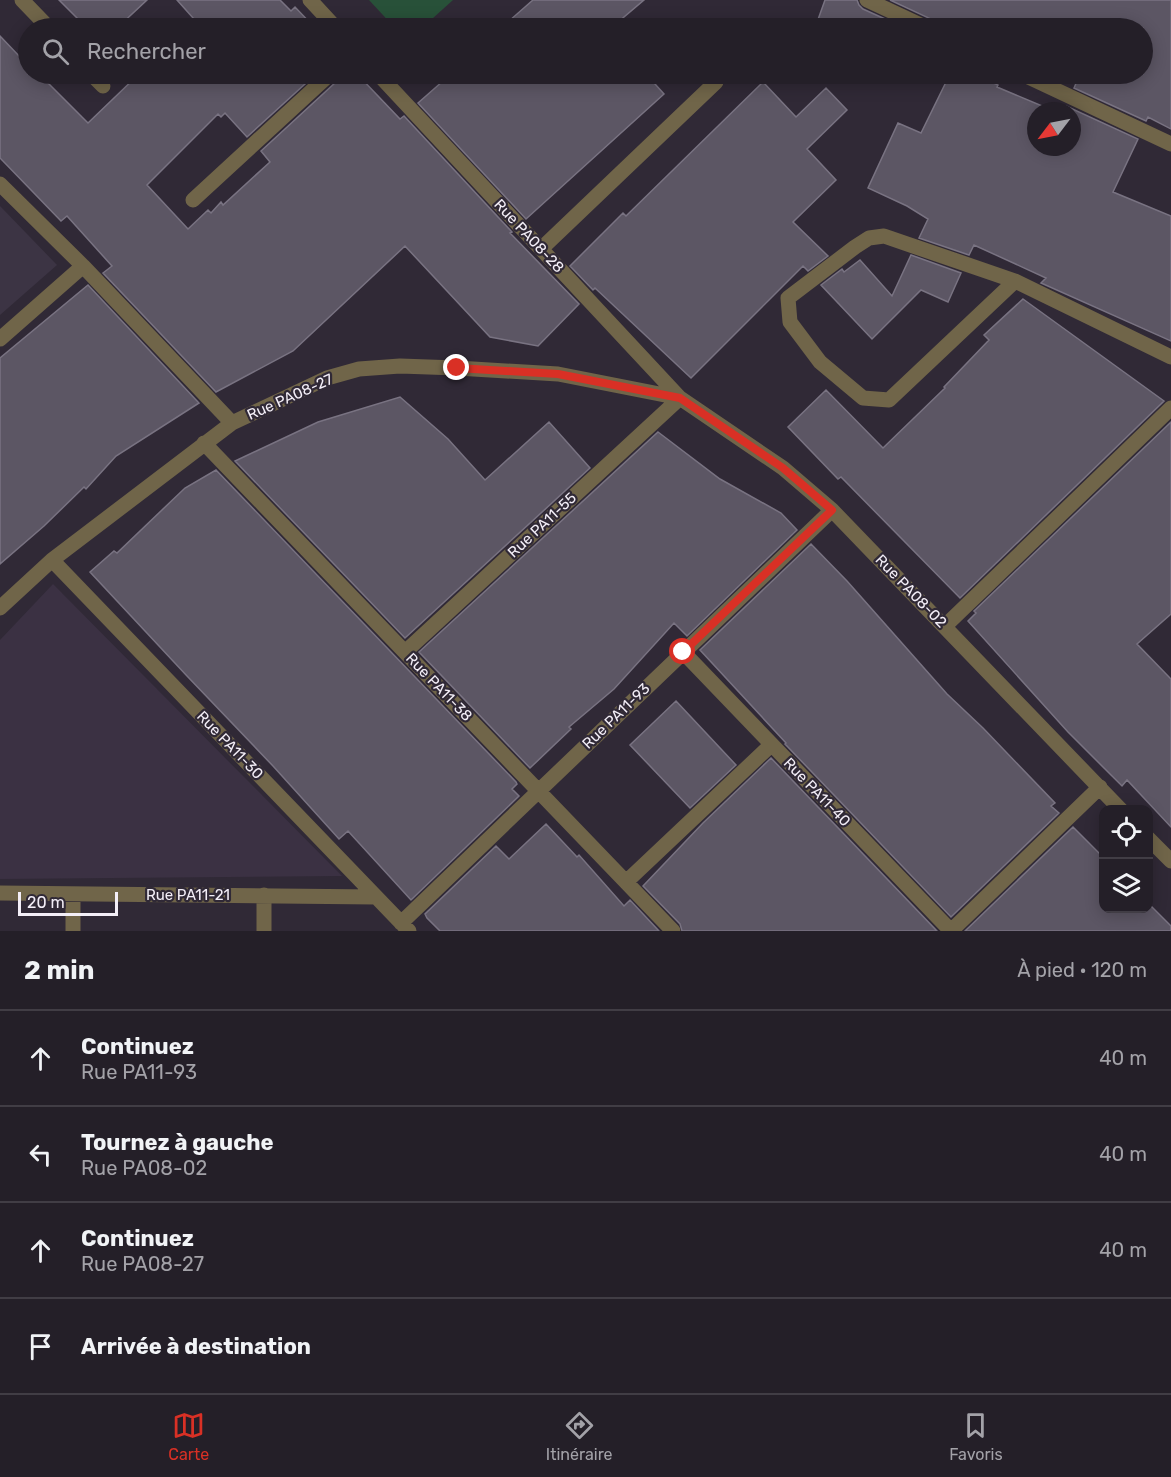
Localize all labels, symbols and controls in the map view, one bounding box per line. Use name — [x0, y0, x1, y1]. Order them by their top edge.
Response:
search box — [18, 18, 1153, 84]
icon: search — [39, 35, 72, 68]
text: Rechercher — [87, 38, 206, 65]
north arrow — [1027, 102, 1081, 156]
street label: Rue PA08-28 — [490, 195, 568, 277]
route end — [443, 354, 469, 380]
street label: Rue PA08-27 — [244, 370, 336, 424]
street label: Rue PA11-55 — [504, 489, 580, 561]
street label: Rue PA08-02 — [872, 551, 950, 631]
route start — [669, 638, 695, 664]
street label: Rue PA11-38 — [402, 649, 476, 725]
street label: Rue PA11-93 — [578, 679, 654, 753]
street label: Rue PA11-30 — [193, 707, 267, 783]
street label: Rue PA11-40 — [780, 754, 854, 830]
map controls — [1099, 805, 1153, 913]
button: locate — [1099, 805, 1153, 859]
button: layers — [1099, 859, 1153, 913]
street label: Rue PA11-21 — [146, 886, 230, 904]
scale bar — [18, 889, 118, 916]
text: 20 m — [27, 893, 65, 912]
text: 2 min — [24, 955, 94, 986]
text: À pied · 120 m — [1017, 958, 1147, 982]
text: Continuez — [81, 1033, 194, 1060]
icon: ahead — [24, 1042, 57, 1075]
text: 40 m — [1099, 1046, 1147, 1070]
text: Rue PA11-93 — [81, 1060, 197, 1084]
text: Tournez à gauche — [81, 1129, 274, 1156]
icon: left — [24, 1138, 57, 1171]
text: 40 m — [1099, 1142, 1147, 1166]
text: Rue PA08-02 — [81, 1156, 207, 1180]
text: Continuez — [81, 1225, 194, 1252]
icon: ahead — [24, 1234, 57, 1267]
text: 40 m — [1099, 1238, 1147, 1262]
text: Rue PA08-27 — [81, 1252, 204, 1276]
icon: arrive — [24, 1330, 57, 1363]
text: Arrivée à destination — [81, 1333, 311, 1360]
tab: Carte — [168, 1409, 209, 1464]
tab: Itinéraire — [546, 1409, 613, 1464]
tab: Favoris — [949, 1409, 1003, 1464]

